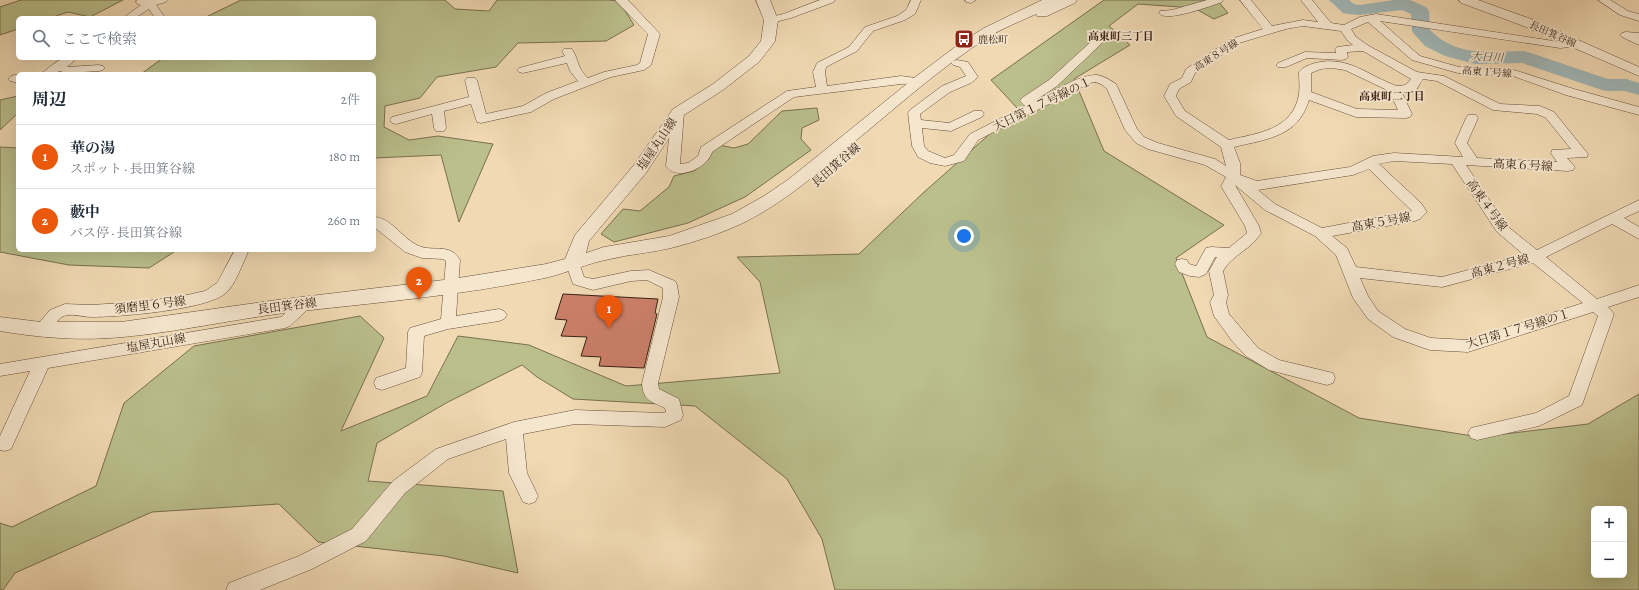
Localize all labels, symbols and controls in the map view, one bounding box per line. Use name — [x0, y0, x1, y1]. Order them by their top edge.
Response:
search box — [16, 16, 376, 60]
street label: 長田箕谷線 — [1528, 18, 1578, 50]
icon: search — [30, 27, 52, 49]
bus stop icon: 鹿松町 — [953, 28, 975, 50]
text: ここで検索 — [62, 29, 137, 49]
district label: 高東町三丁目 — [1088, 29, 1154, 44]
place label: 鹿松町 — [978, 33, 1008, 46]
street label: 高東８号線 — [1191, 36, 1241, 74]
water label: 大日川 — [1470, 49, 1505, 65]
street label: 高東１号線 — [1462, 64, 1512, 80]
street label: 大日第１７号線の１ — [990, 73, 1094, 135]
text: 周辺 — [32, 88, 66, 111]
district label: 高東町二丁目 — [1359, 89, 1425, 104]
text: 2件 — [341, 91, 360, 108]
street label: 塩屋丸山線 — [634, 115, 680, 173]
text: 華の湯 — [70, 138, 115, 158]
street label: 長田箕谷線 — [808, 139, 864, 191]
text: 1 — [43, 148, 47, 165]
text: 180 m — [329, 148, 360, 165]
street label: 高東６号線 — [1493, 155, 1553, 175]
text: スポット · 長田箕谷線 — [70, 160, 195, 177]
street label: 高東４号線 — [1463, 176, 1511, 234]
text: 藪中 — [70, 202, 100, 222]
street label: 高東５号線 — [1350, 209, 1412, 235]
text: 2 — [42, 212, 48, 229]
text: 260 m — [327, 212, 360, 229]
text: バス停 · 長田箕谷線 — [70, 224, 182, 241]
your location — [954, 226, 974, 246]
street label: 高東２号線 — [1469, 251, 1531, 281]
pin: 2 — [406, 267, 432, 300]
street label: 須磨里６号線 — [113, 293, 187, 317]
street label: 長田箕谷線 — [256, 294, 318, 318]
pin: 1 — [596, 295, 622, 328]
street label: 大日第１７号線の１ — [1464, 306, 1572, 352]
street label: 塩屋丸山線 — [125, 330, 187, 356]
map controls — [1591, 506, 1627, 578]
button: + — [1591, 506, 1627, 542]
button: − — [1591, 542, 1627, 578]

